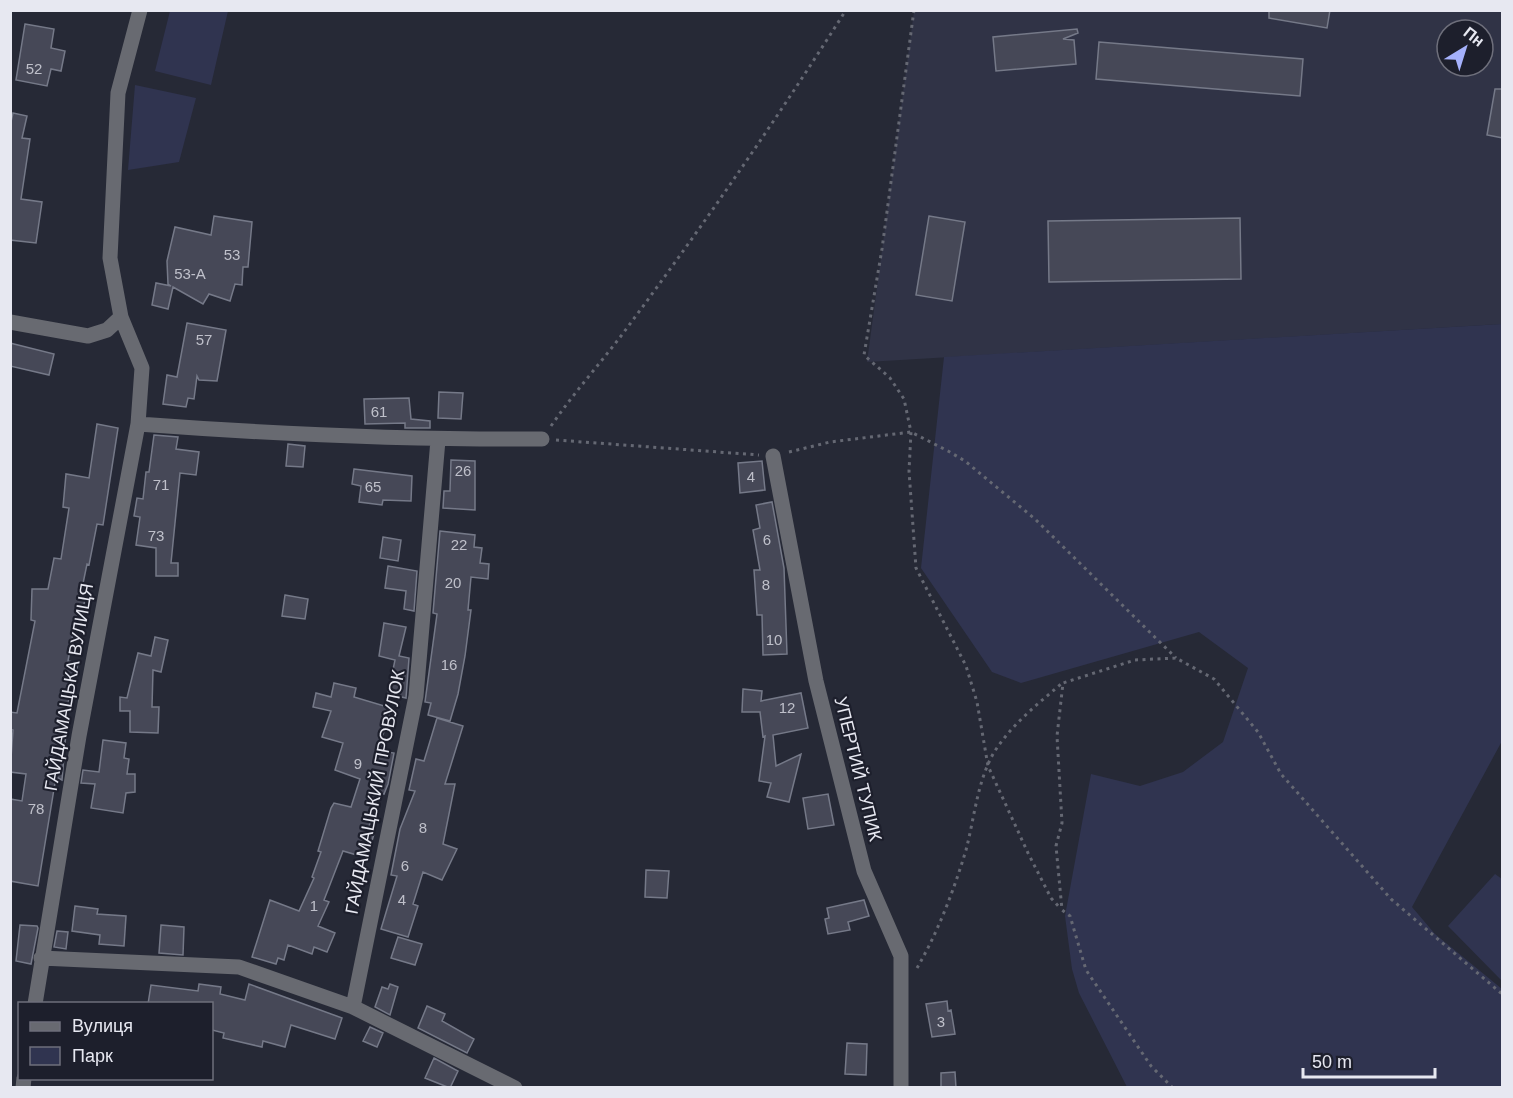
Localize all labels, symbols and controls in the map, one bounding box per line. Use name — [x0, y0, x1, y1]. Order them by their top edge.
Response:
north arrow — [1435, 18, 1495, 78]
text: Пн — [1460, 23, 1488, 50]
house number: 52 — [26, 60, 42, 77]
house number: 53 — [224, 246, 240, 263]
house number: 53-А — [174, 265, 206, 282]
house number: 57 — [196, 331, 212, 348]
house number: 61 — [371, 403, 387, 420]
house number: 26 — [455, 462, 471, 479]
house number: 4 — [747, 468, 755, 485]
house number: 71 — [153, 476, 169, 493]
house number: 65 — [365, 478, 381, 495]
house number: 73 — [148, 527, 164, 544]
house number: 6 — [763, 531, 771, 548]
house number: 22 — [451, 536, 467, 553]
house number: 20 — [445, 574, 461, 591]
house number: 8 — [762, 576, 770, 593]
street label: ГАЙДАМАЦЬКА ВУЛИЦЯ — [40, 581, 97, 792]
house number: 10 — [766, 631, 782, 648]
house number: 16 — [441, 656, 457, 673]
street label: ГАЙДАМАЦЬКИЙ ПРОВУЛОК — [341, 668, 409, 916]
street label: УПЕРТИЙ ТУПИК — [830, 694, 887, 844]
house number: 12 — [779, 699, 795, 716]
house number: 9 — [354, 755, 362, 772]
house number: 78 — [28, 800, 44, 817]
house number: 8 — [419, 819, 427, 836]
house number: 6 — [401, 857, 409, 874]
house number: 4 — [398, 891, 406, 908]
house number: 1 — [310, 897, 318, 914]
legend — [18, 1002, 213, 1080]
house number: 3 — [937, 1013, 945, 1030]
text: Вулиця — [72, 1016, 133, 1036]
scale bar — [1303, 1041, 1435, 1079]
text: Парк — [72, 1046, 113, 1066]
text: 50 m — [1312, 1052, 1352, 1072]

